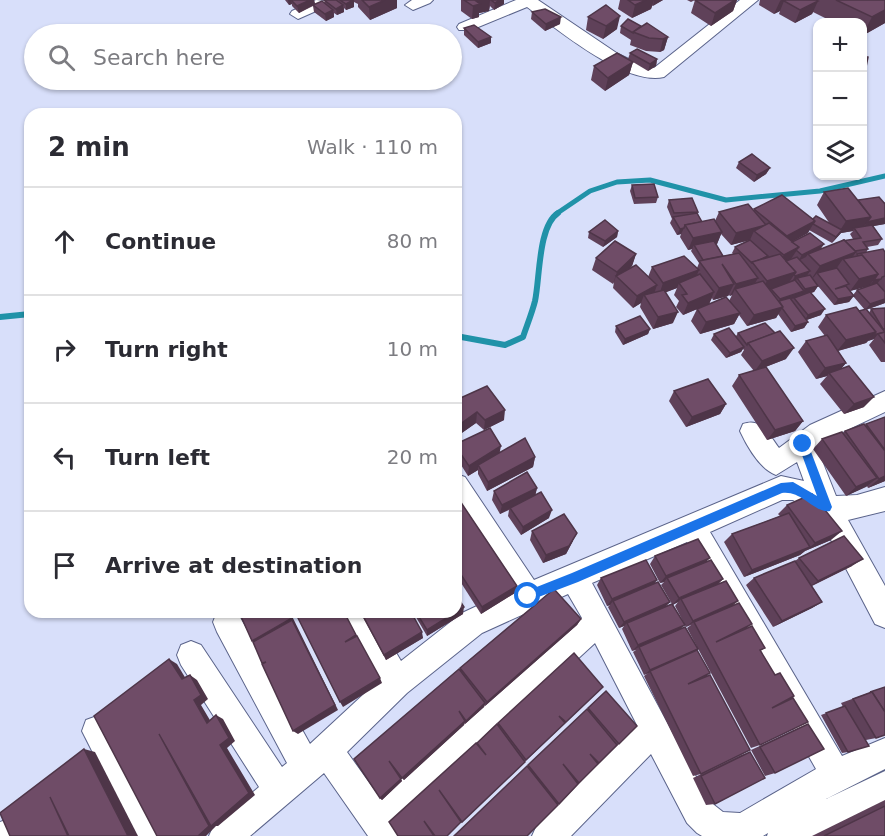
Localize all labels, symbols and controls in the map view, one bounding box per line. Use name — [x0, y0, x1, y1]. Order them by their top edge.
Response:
map controls — [813, 18, 867, 180]
button: + — [813, 18, 867, 72]
search box — [24, 24, 462, 90]
icon: search — [45, 41, 78, 74]
text: Search here — [93, 45, 225, 70]
button: − — [813, 72, 867, 126]
button: layers — [813, 126, 867, 180]
text: 2 min — [48, 132, 130, 162]
text: Walk · 110 m — [307, 135, 438, 159]
icon: ahead — [48, 225, 81, 258]
text: Continue — [105, 229, 216, 254]
text: 80 m — [387, 229, 438, 253]
icon: right — [48, 333, 81, 366]
text: Turn right — [105, 337, 228, 362]
text: 10 m — [387, 337, 438, 361]
route end — [789, 430, 815, 456]
icon: left — [48, 441, 81, 474]
text: Turn left — [105, 445, 210, 470]
text: 20 m — [387, 445, 438, 469]
icon: arrive — [48, 549, 81, 582]
text: Arrive at destination — [105, 553, 362, 578]
route start — [514, 582, 540, 608]

